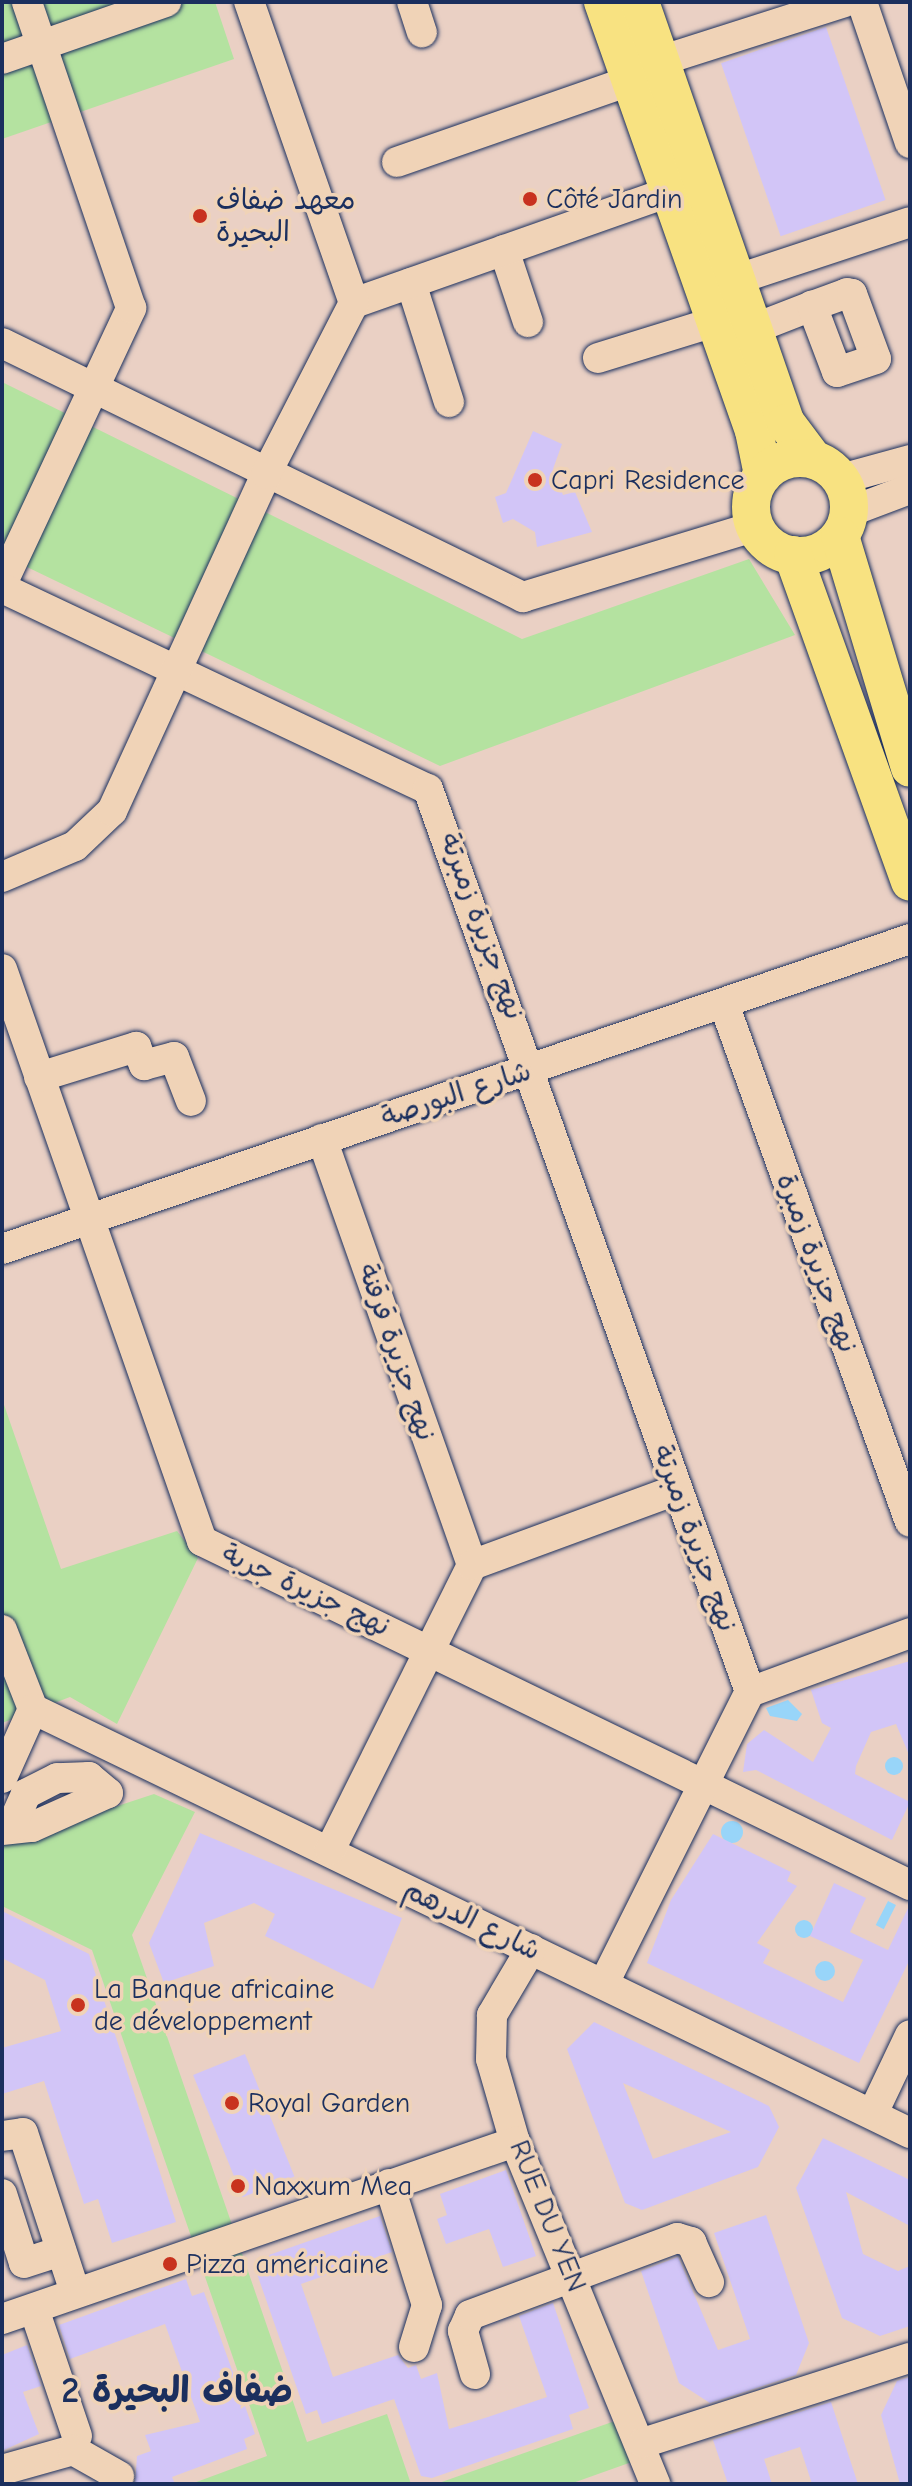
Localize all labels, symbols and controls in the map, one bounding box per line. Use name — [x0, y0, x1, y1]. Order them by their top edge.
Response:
place label: Côté Jardin — [546, 182, 683, 216]
place label: معهد ضفاف البحيرة — [216, 183, 355, 249]
marker: Côté Jardin — [521, 190, 539, 208]
marker: معهد ضفاف البحيرة — [191, 207, 209, 225]
place label: Capri Residence — [551, 463, 745, 497]
marker: Capri Residence — [526, 471, 544, 489]
street label: نهج جزيرة زمبرتة — [433, 828, 531, 1024]
street label: شارع البورصة — [377, 1054, 535, 1134]
street label: نهج جزيرة زمبرة — [769, 1169, 865, 1357]
street label: نهج جزيرة قرقنة — [351, 1259, 443, 1445]
street label: نهج جزيرة زمبرتة — [646, 1440, 744, 1636]
street label: نهج جزيرة جربة — [217, 1536, 395, 1644]
street label: شارع الدرهم — [398, 1872, 546, 1968]
place label: La Banque africaine de développement — [94, 1972, 334, 2038]
marker: La Banque africaine de développement — [69, 1996, 87, 2014]
place label: Royal Garden — [248, 2086, 410, 2120]
marker: Royal Garden — [223, 2094, 241, 2112]
street label: RUE DU YEN — [502, 2135, 594, 2297]
place label: Naxxum Mea — [254, 2169, 412, 2203]
marker: Naxxum Mea — [229, 2177, 247, 2195]
place label: Pizza américaine — [186, 2247, 388, 2281]
marker: Pizza américaine — [161, 2255, 179, 2273]
district label: ضفاف البحيرة 2 — [61, 2369, 293, 2413]

